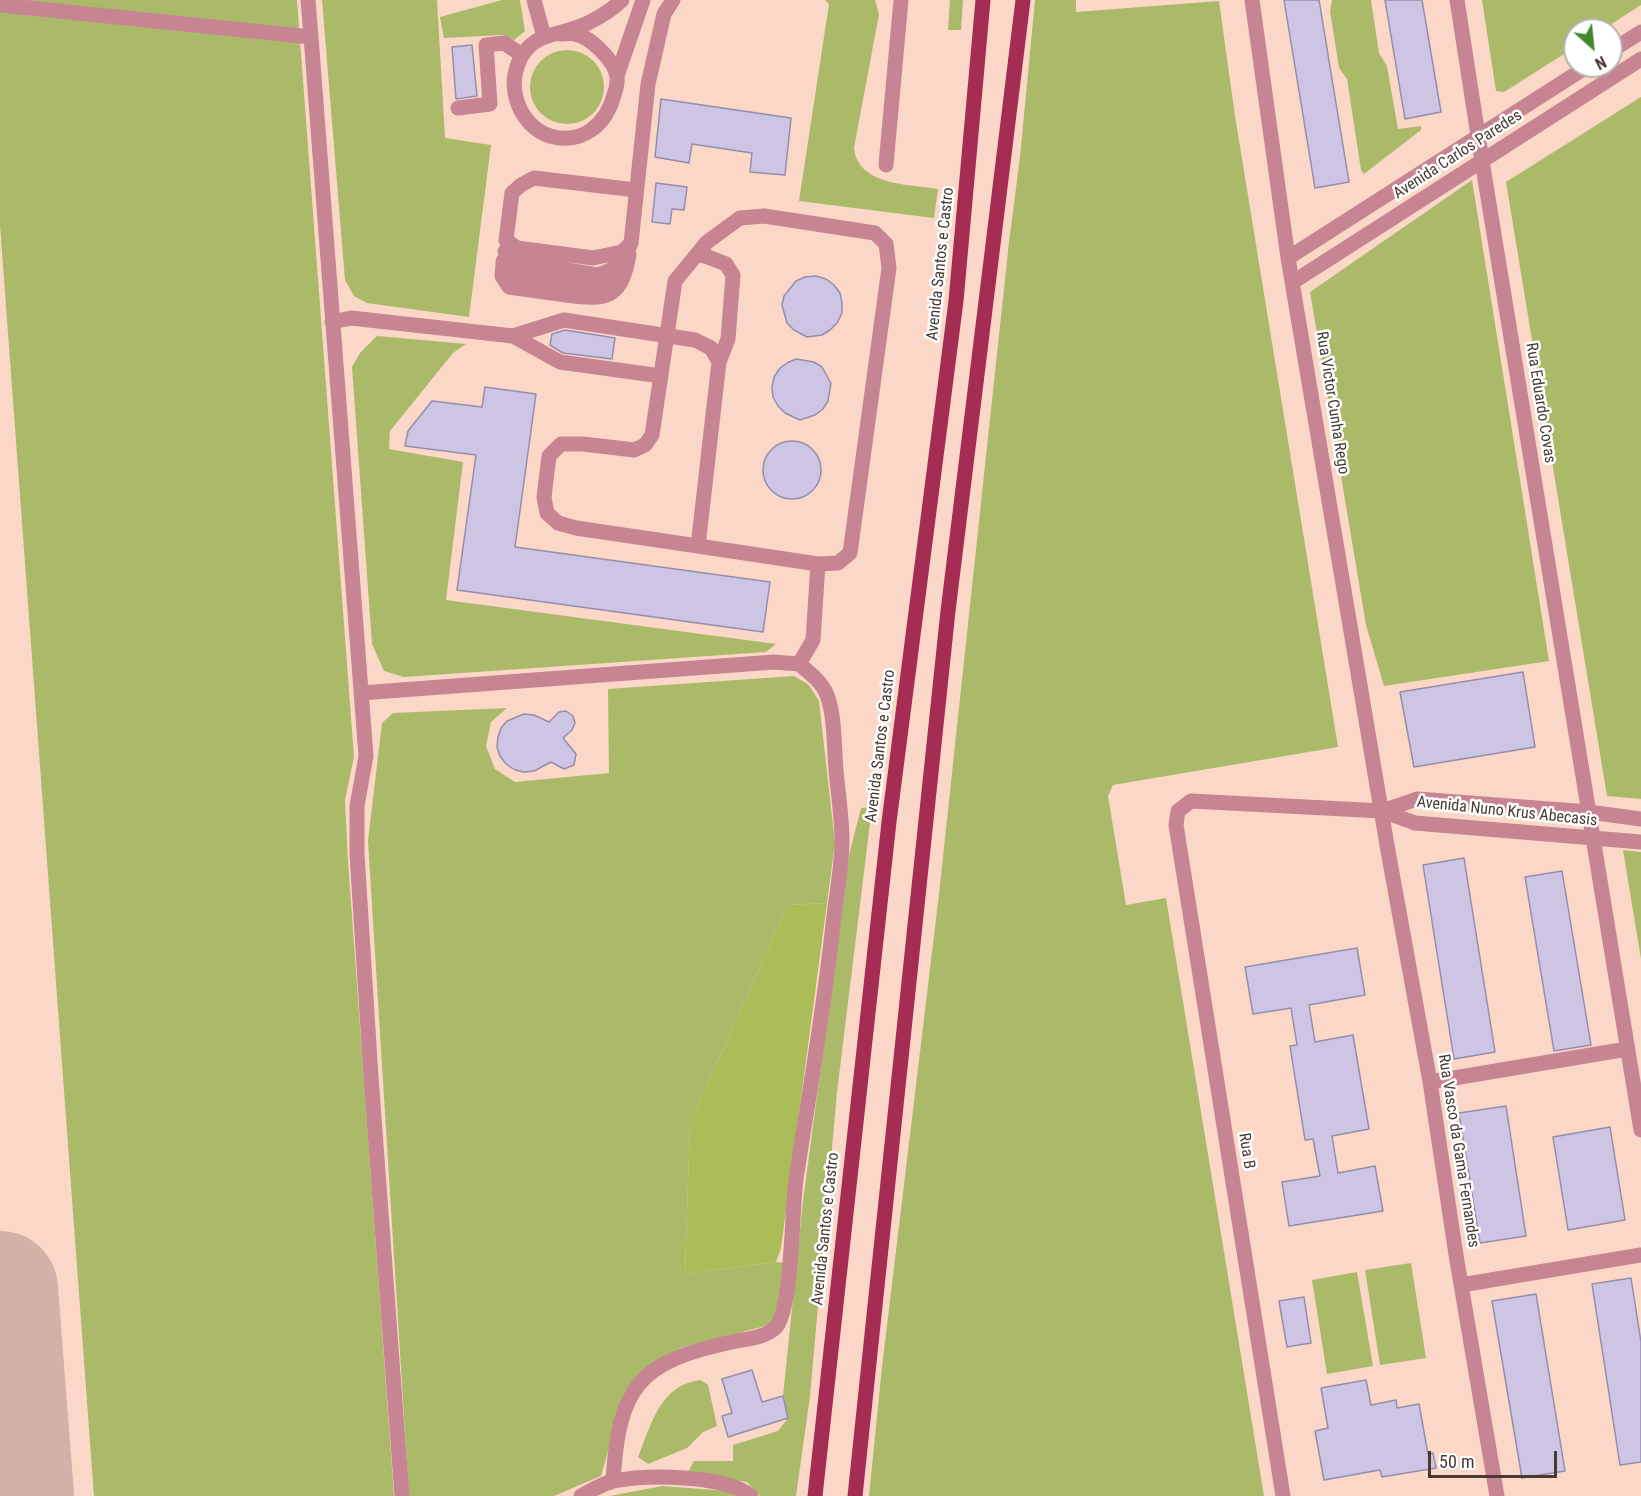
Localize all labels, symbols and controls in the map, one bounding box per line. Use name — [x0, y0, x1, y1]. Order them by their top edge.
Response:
north arrow — [1563, 18, 1623, 78]
text: N — [1592, 52, 1609, 73]
street label: Avenida Carlos Paredes — [1390, 106, 1526, 204]
street label: Avenida Santos e Castro — [923, 187, 959, 341]
street label: Rua Victor Cunha Rego — [1311, 330, 1353, 476]
street label: Rua Eduardo Covas — [1521, 341, 1559, 465]
street label: Avenida Santos e Castro — [862, 669, 900, 823]
street label: Avenida Nuno Krus Abecasis — [1416, 793, 1598, 831]
street label: Rua Vasco da Gama Fernandes — [1433, 1053, 1483, 1249]
street label: Rua B — [1234, 1132, 1258, 1170]
street label: Avenida Santos e Castro — [808, 1152, 844, 1306]
scale bar — [1431, 1439, 1560, 1477]
text: 50 m — [1439, 1451, 1474, 1472]

